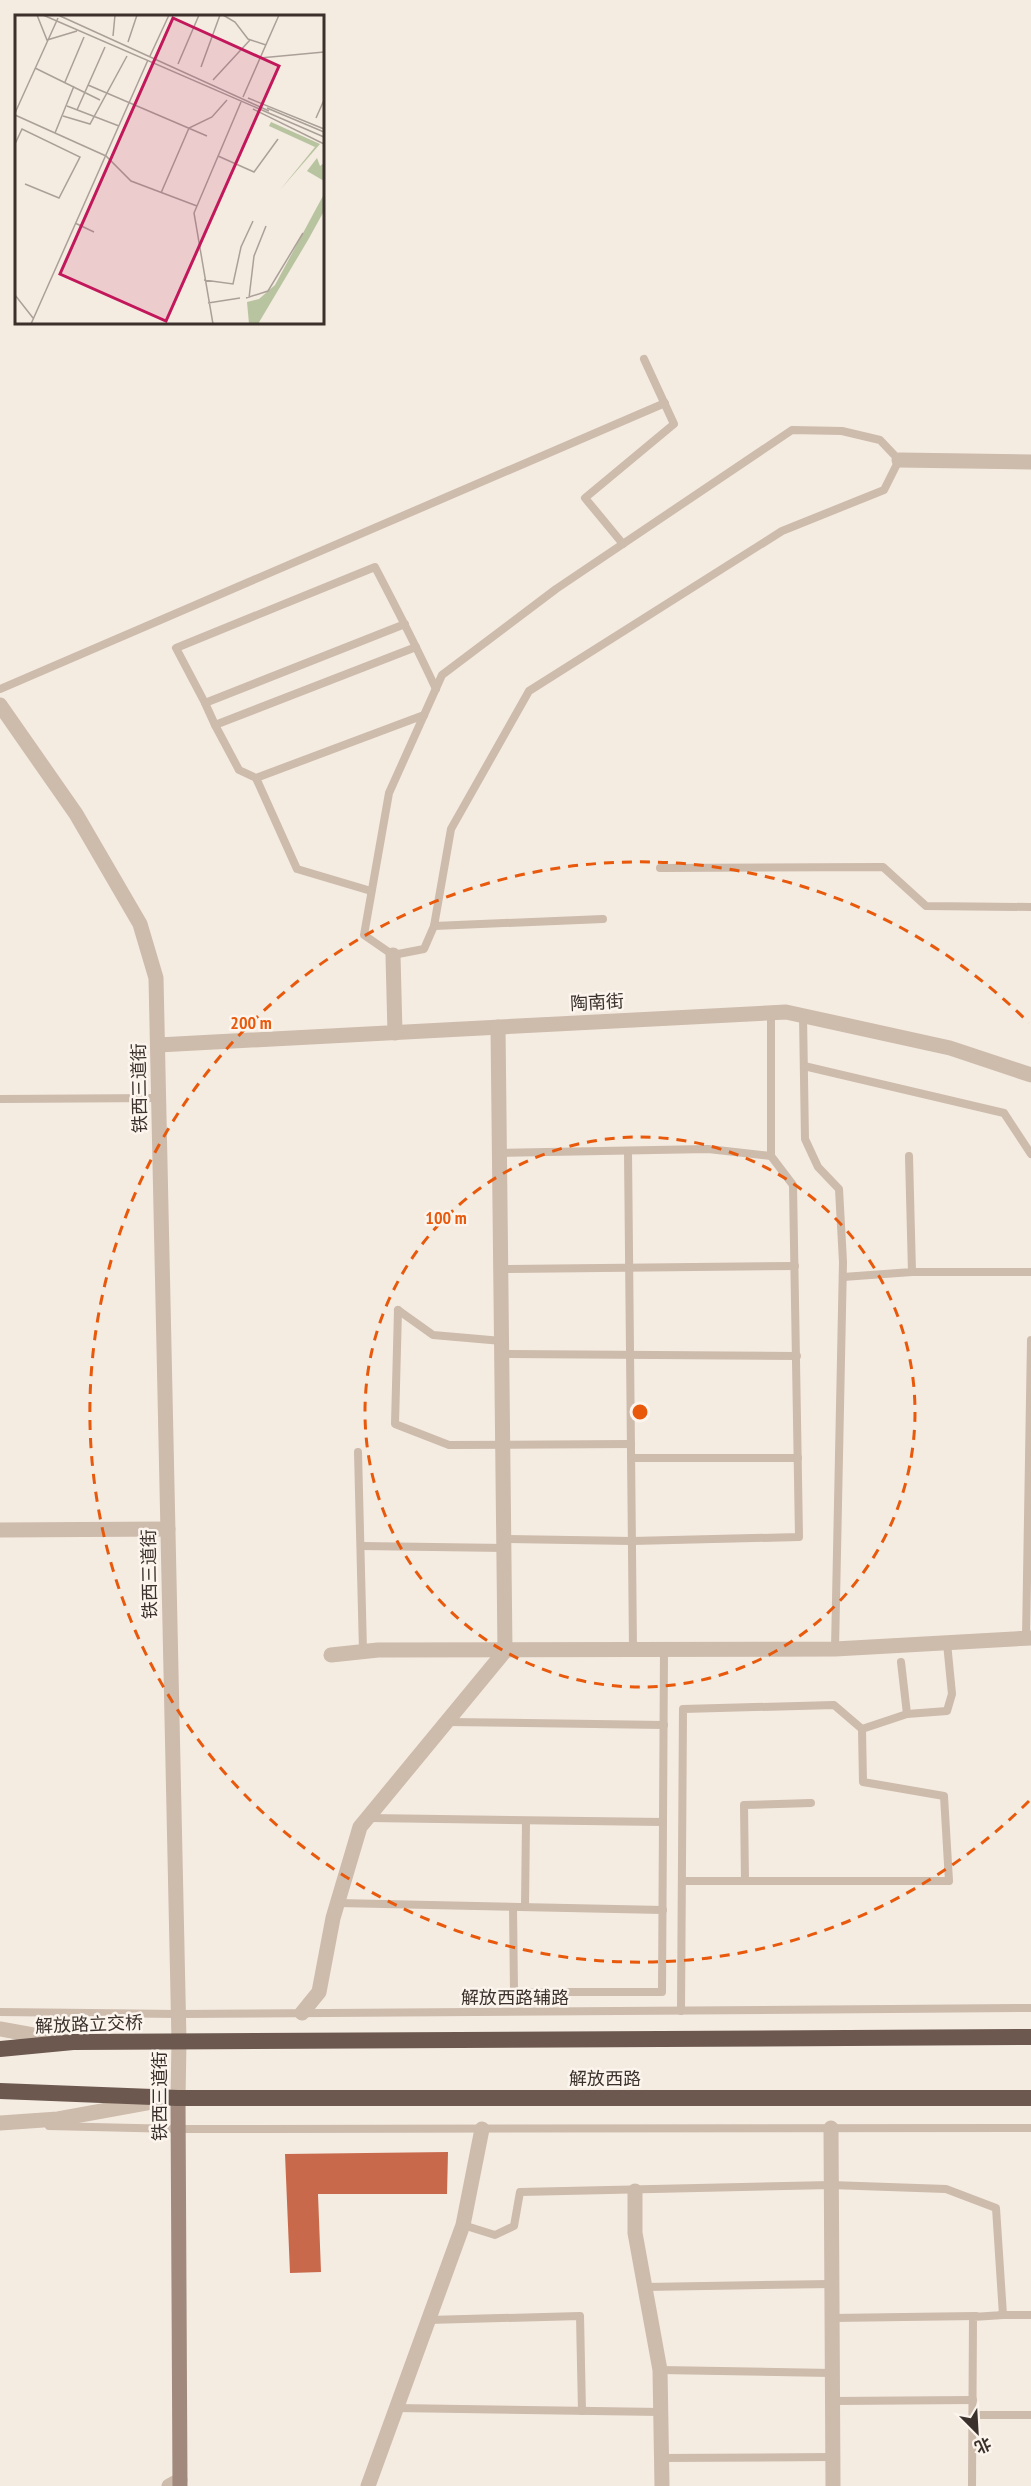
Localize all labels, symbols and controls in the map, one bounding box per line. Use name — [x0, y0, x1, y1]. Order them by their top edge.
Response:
inset map — [15, 15, 324, 324]
street label: 陶南街 — [569, 989, 625, 1015]
text: 200 m — [230, 1011, 272, 1034]
street label: 铁西三道街 — [127, 1043, 151, 1133]
text: 100 m — [425, 1206, 467, 1229]
centre of rings — [630, 1402, 650, 1422]
street label: 铁西三道街 — [137, 1529, 161, 1619]
street label: 解放西路辅路 — [461, 1986, 569, 2009]
street label: 解放路立交桥 — [35, 2011, 143, 2037]
street label: 铁西三道街 — [148, 2051, 171, 2141]
street label: 解放西路 — [569, 2067, 641, 2090]
north arrow — [947, 2402, 1007, 2462]
text: 北 — [972, 2433, 994, 2458]

